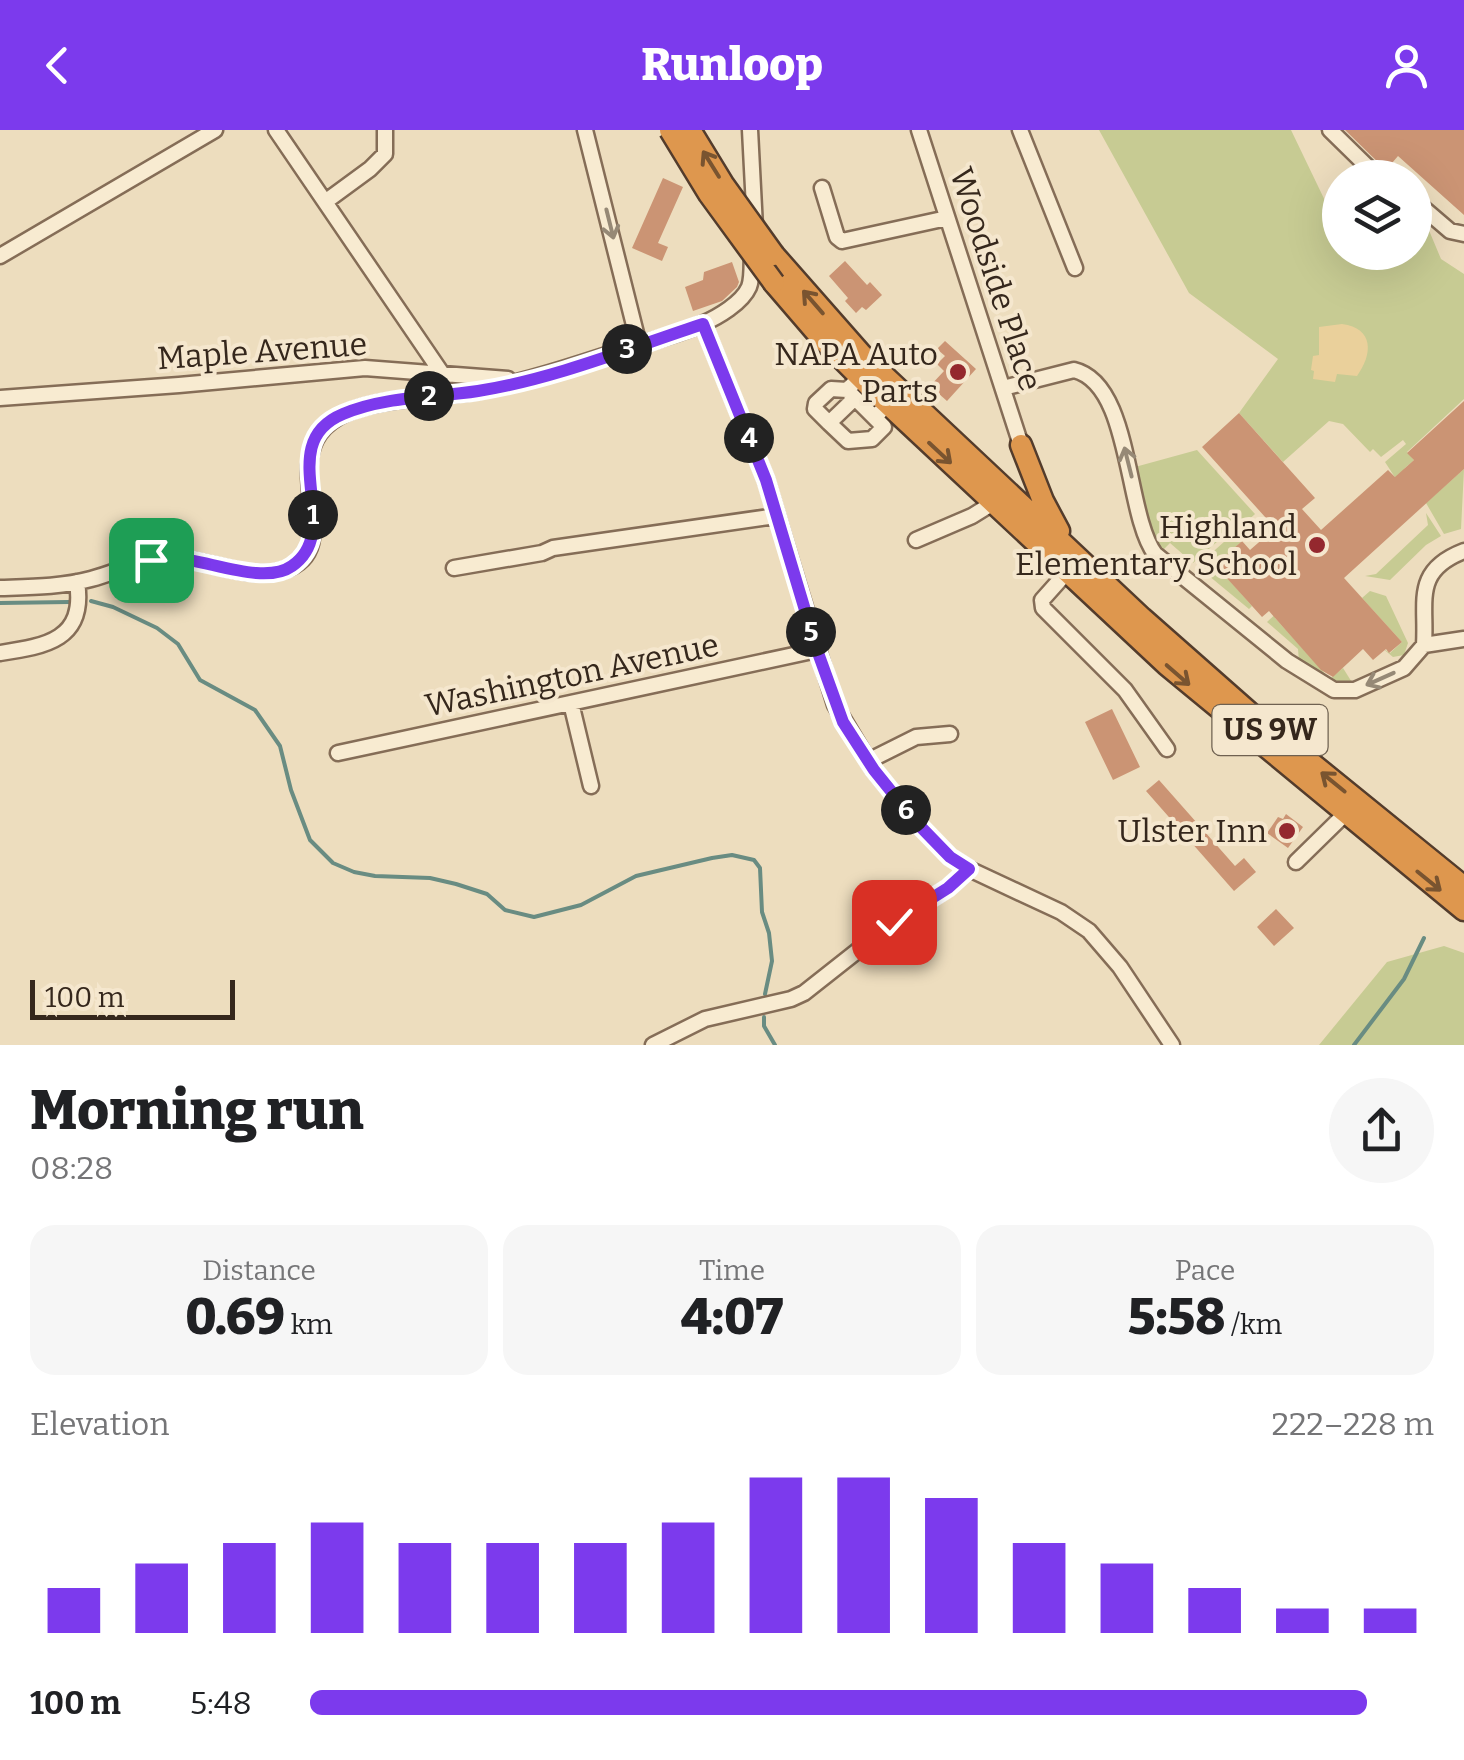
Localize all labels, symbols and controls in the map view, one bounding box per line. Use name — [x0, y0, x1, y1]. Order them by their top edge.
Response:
icon: back — [30, 38, 85, 93]
text: Runloop — [641, 38, 823, 92]
icon: person — [1379, 38, 1434, 93]
one-way arrow — [701, 151, 721, 179]
map controls — [1322, 160, 1432, 270]
button: layers — [1322, 160, 1432, 270]
street label: Woodside Place — [942, 163, 1050, 395]
one-way arrow — [601, 208, 620, 239]
one-way arrow — [802, 290, 825, 315]
pin: 3 — [602, 324, 652, 374]
street label: Maple Avenue — [156, 325, 368, 377]
text: 3 — [619, 332, 635, 365]
place label: NAPA Auto Parts — [774, 335, 938, 410]
marker: NAPA Auto Parts — [947, 361, 969, 383]
pin: 2 — [404, 371, 454, 421]
text: 2 — [421, 379, 437, 412]
pin: 4 — [724, 413, 774, 463]
text: 4 — [740, 421, 758, 454]
one-way arrow — [927, 441, 952, 464]
one-way arrow — [1118, 447, 1136, 479]
pin: 1 — [288, 490, 338, 540]
text: 1 — [307, 498, 319, 531]
place label: Highland Elementary School — [1015, 508, 1297, 583]
pin — [109, 518, 194, 603]
icon: arrive — [124, 533, 179, 588]
marker: Highland Elementary School — [1306, 534, 1328, 556]
pin: 5 — [786, 607, 836, 657]
text: 5 — [803, 615, 819, 648]
street label: Washington Avenue — [422, 625, 722, 725]
one-way arrow — [1164, 663, 1190, 685]
one-way arrow — [1365, 671, 1396, 689]
road number: US 9W — [1212, 705, 1328, 755]
one-way arrow — [1321, 771, 1347, 793]
pin: 6 — [881, 785, 931, 835]
text: 6 — [898, 793, 914, 826]
place label: Ulster Inn — [1117, 812, 1267, 850]
marker: Ulster Inn — [1276, 820, 1298, 842]
one-way arrow — [1415, 870, 1441, 892]
pin — [852, 880, 937, 965]
icon: check — [867, 895, 922, 950]
scale bar — [30, 975, 235, 1020]
text: 100 m — [45, 981, 125, 1014]
text: Morning run — [30, 1078, 364, 1144]
button: share — [1329, 1078, 1434, 1183]
text: 08:28 — [30, 1149, 113, 1187]
text: Distance — [202, 1254, 316, 1287]
text: Time — [699, 1254, 765, 1287]
text: Pace — [1175, 1254, 1235, 1287]
text: 0.69 — [185, 1287, 285, 1347]
text: 4:07 — [681, 1287, 783, 1347]
text: 5:58 — [1128, 1287, 1225, 1347]
text: km — [285, 1308, 333, 1341]
text: /km — [1225, 1308, 1282, 1341]
text: Elevation — [30, 1405, 170, 1443]
text: 222–228 m — [1272, 1405, 1434, 1443]
text: 100 m — [30, 1684, 121, 1722]
text: 5:48 — [190, 1684, 252, 1722]

